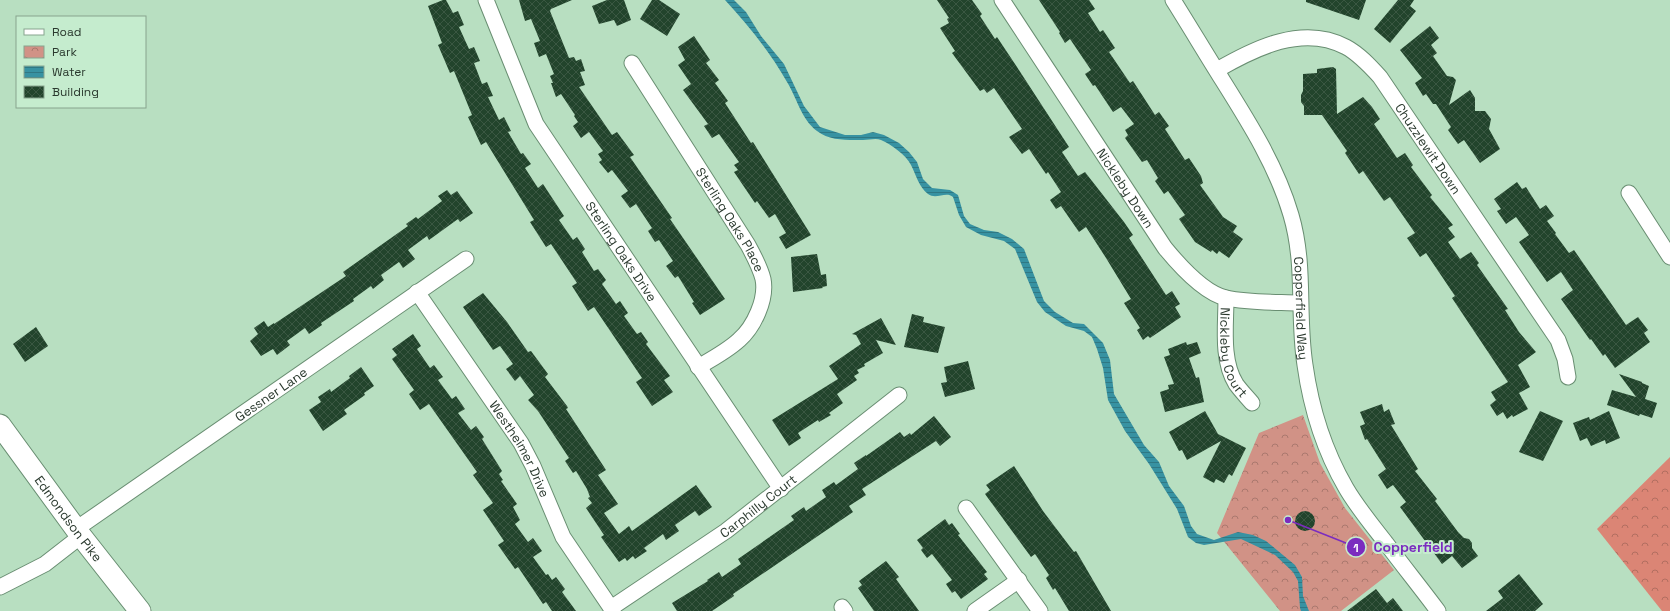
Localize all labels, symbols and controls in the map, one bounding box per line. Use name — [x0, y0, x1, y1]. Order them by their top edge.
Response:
legend — [16, 16, 146, 108]
text: Road — [52, 24, 81, 40]
text: Park — [52, 44, 77, 60]
text: Water — [52, 64, 86, 80]
text: Building — [52, 84, 99, 100]
street label: Chuzzlewit Down — [1391, 100, 1465, 198]
street label: Nickleby Down — [1093, 145, 1158, 231]
street label: Sterling Oaks Place — [692, 164, 768, 274]
street label: Sterling Oaks Drive — [581, 198, 661, 305]
street label: Copperfield Way — [1290, 256, 1312, 361]
street label: Nickleby Court — [1216, 307, 1251, 401]
street label: Gessner Lane — [232, 364, 311, 425]
street label: Westheimer Drive — [485, 397, 553, 500]
street label: Carphilly Court — [717, 471, 800, 542]
street label: Edmondson Pike — [31, 472, 106, 565]
callout: Copperfield — [1346, 534, 1461, 560]
text: Copperfield — [1373, 538, 1453, 556]
text: 1 — [1353, 540, 1359, 556]

